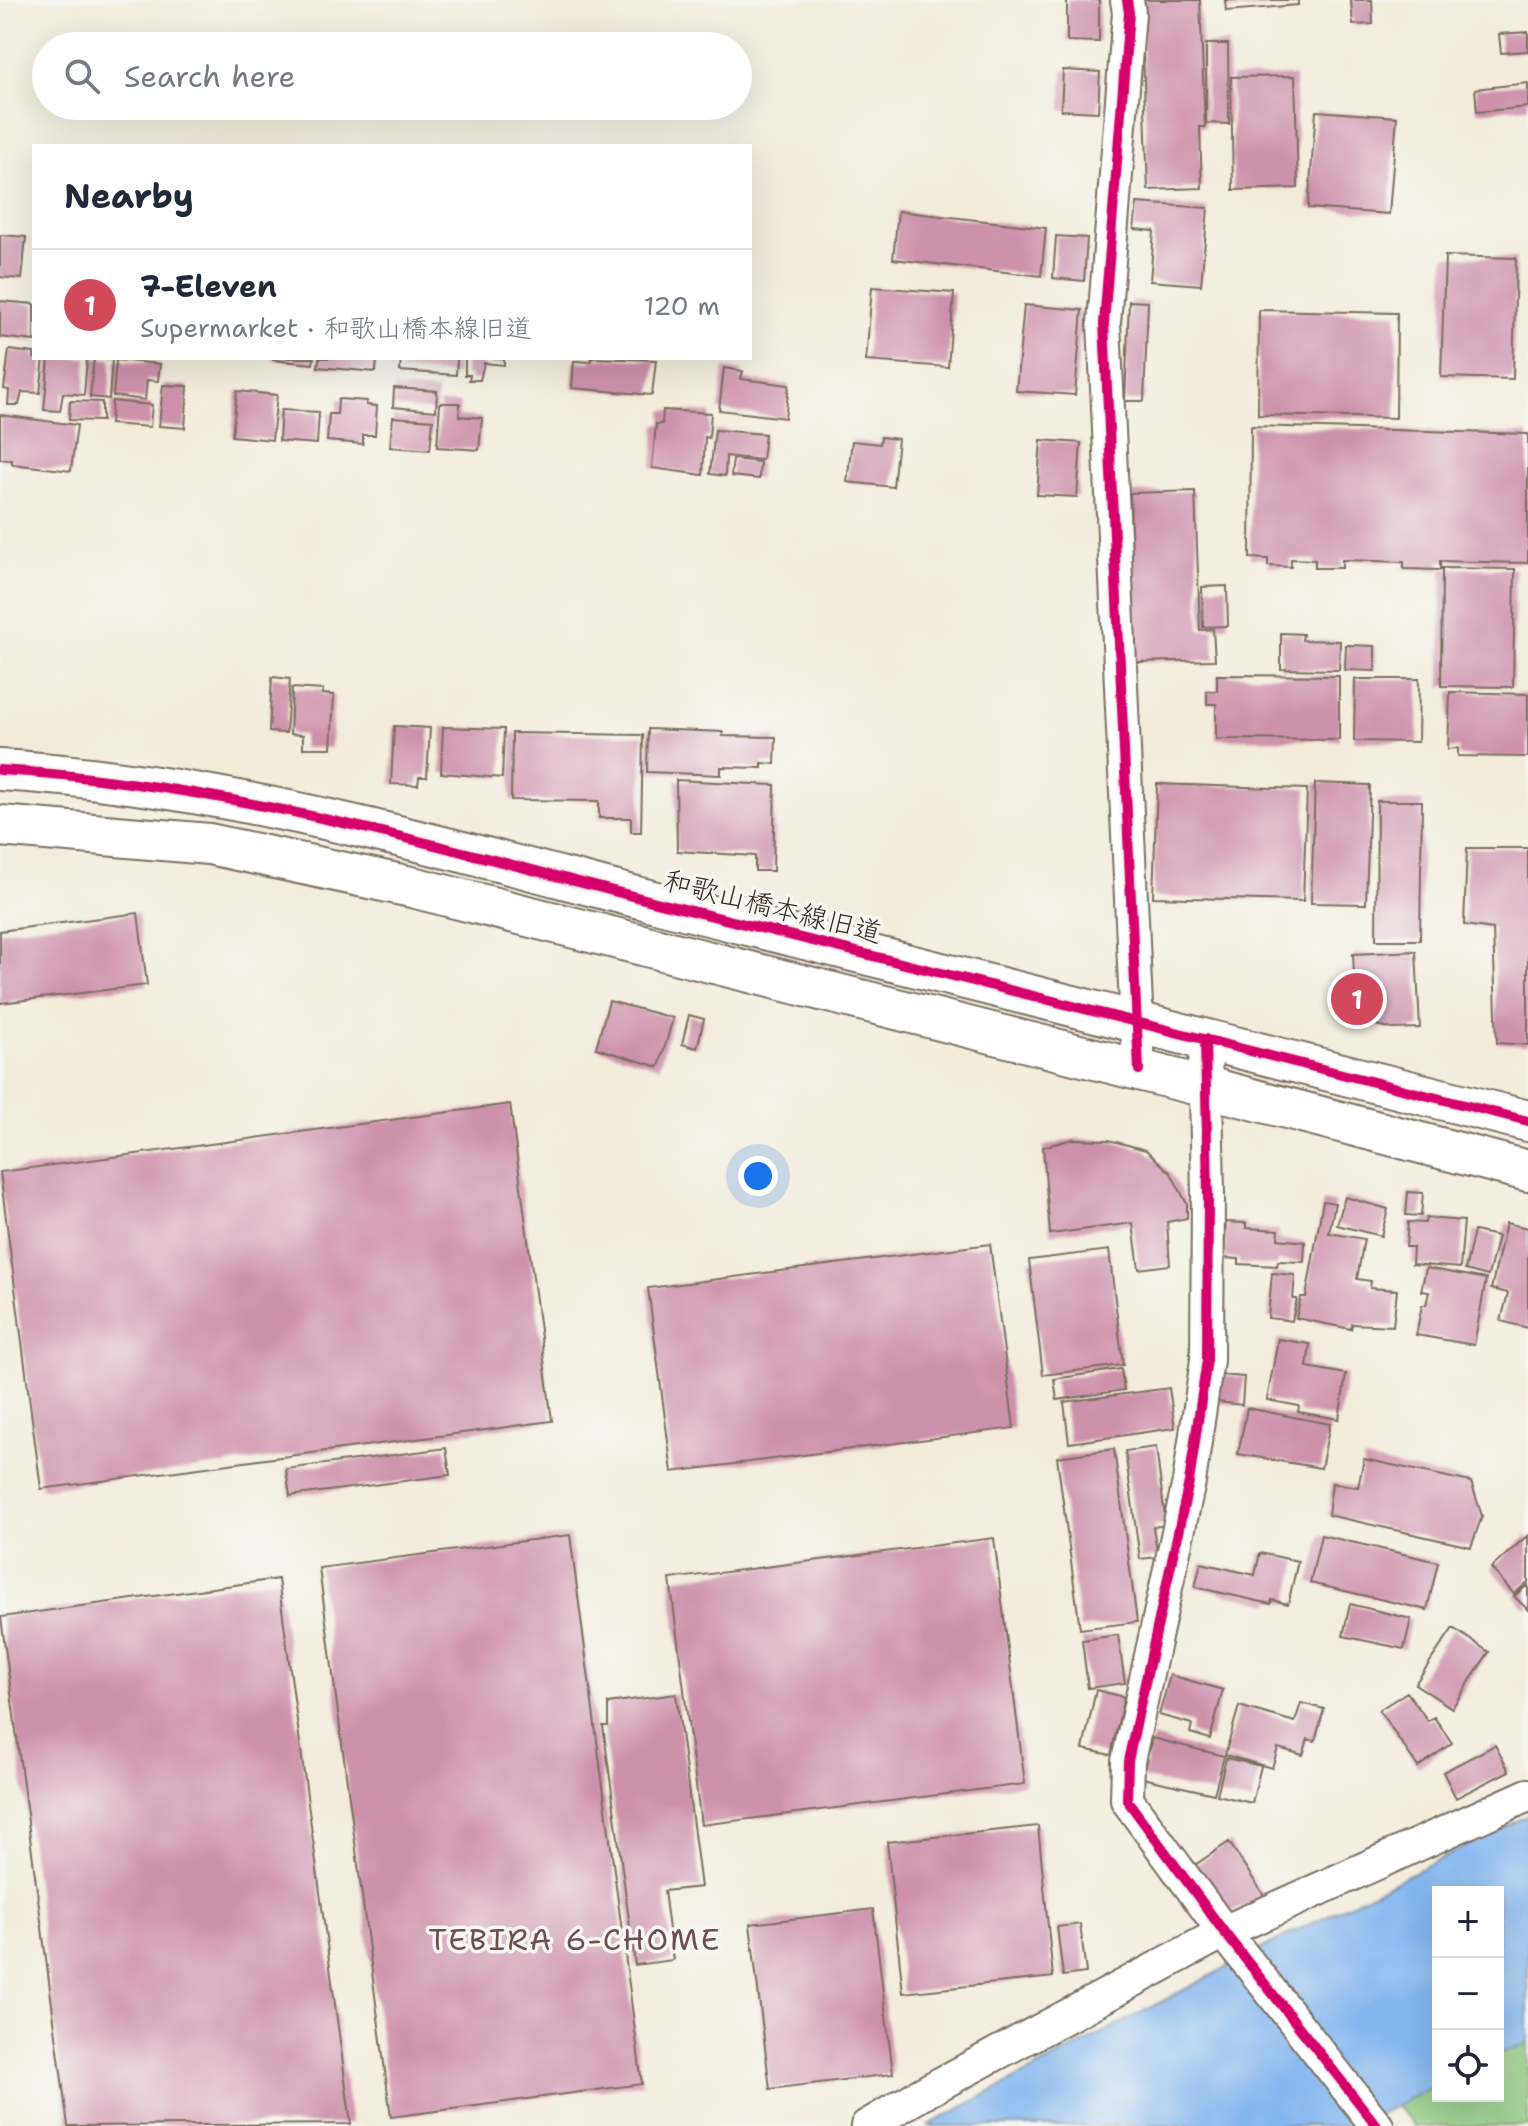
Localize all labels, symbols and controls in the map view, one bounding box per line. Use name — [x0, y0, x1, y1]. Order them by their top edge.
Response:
search box — [32, 32, 752, 120]
icon: search — [60, 54, 104, 98]
text: Search here — [124, 56, 295, 97]
text: Nearby — [64, 173, 194, 219]
text: 7-Eleven — [140, 266, 277, 307]
text: 1 — [84, 288, 96, 323]
text: 120 m — [644, 288, 720, 323]
text: Supermarket · 和歌山橋本線旧道 — [140, 310, 531, 345]
street label: 和歌山橋本線旧道 — [660, 860, 886, 952]
pin: 1 — [1331, 969, 1383, 1029]
your location — [738, 1156, 778, 1196]
map controls — [1432, 1886, 1504, 2102]
button: + — [1432, 1886, 1504, 1958]
district label: TEBIRA 6-CHOME — [429, 1919, 721, 1960]
button: − — [1432, 1958, 1504, 2030]
button: locate — [1432, 2030, 1504, 2102]

